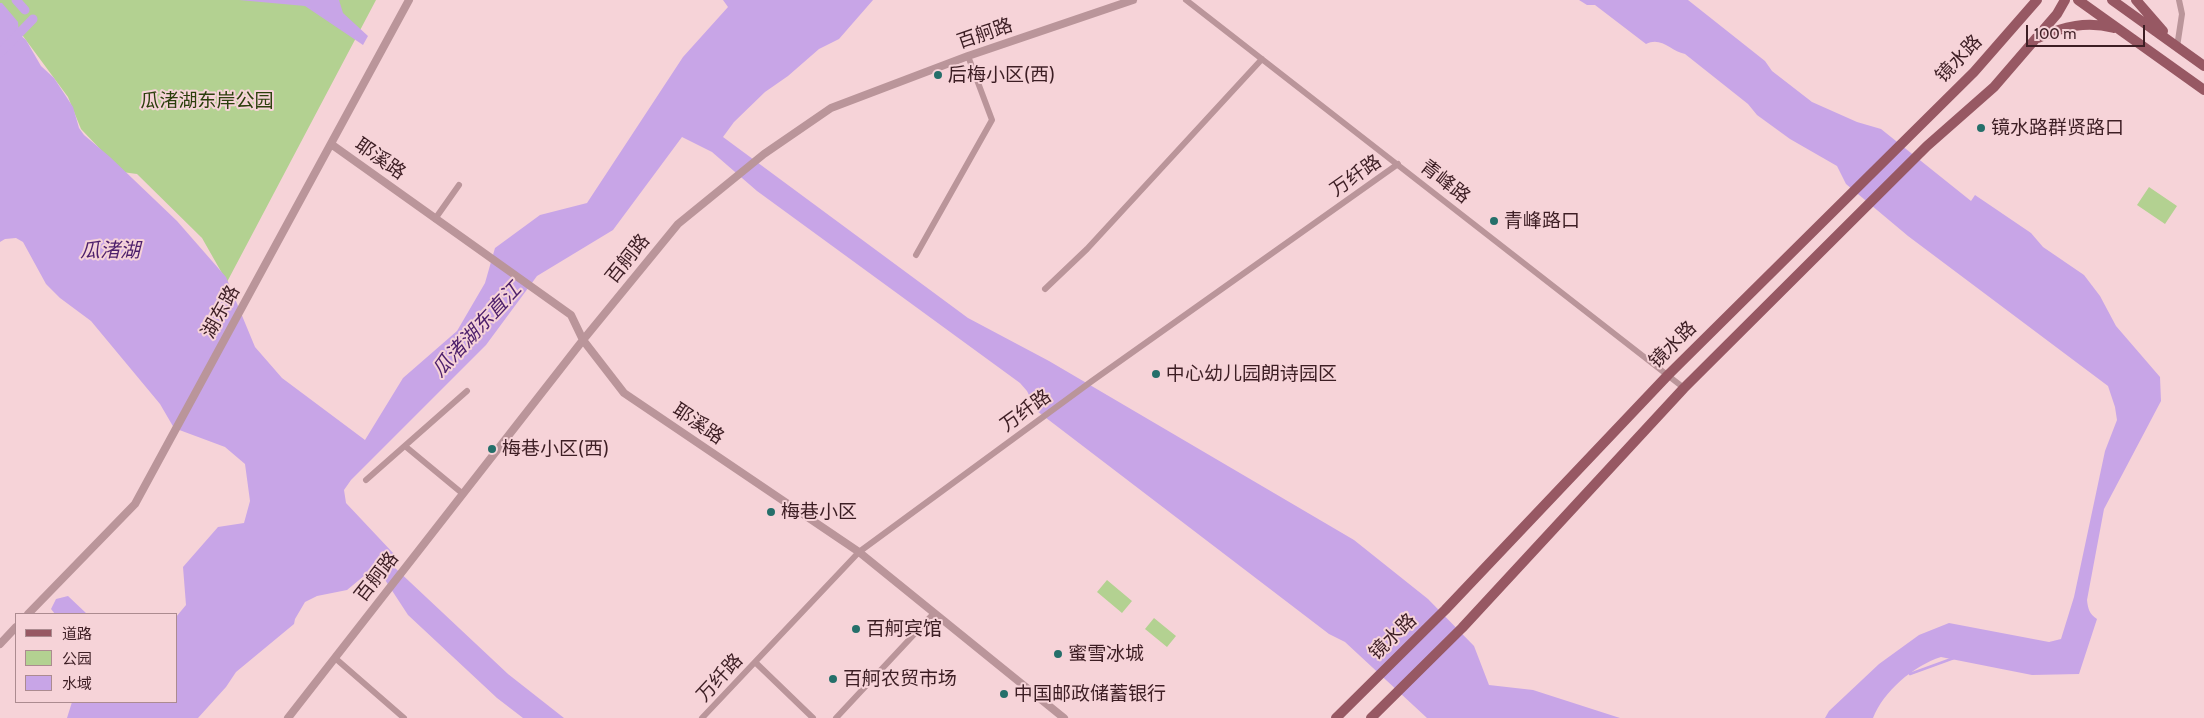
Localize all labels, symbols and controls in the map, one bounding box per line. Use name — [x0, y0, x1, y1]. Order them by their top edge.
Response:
street label: 百舸路 — [954, 14, 1016, 54]
scale bar — [2029, 15, 2148, 47]
text: 100 m — [2034, 25, 2076, 43]
street label: 镜水路 — [1931, 31, 1987, 87]
place label: 后梅小区(西) — [948, 64, 1055, 86]
marker: 后梅小区(西) — [932, 69, 944, 81]
park label: 瓜渚湖东岸公园 — [141, 90, 273, 112]
place label: 镜水路群贤路口 — [1991, 117, 2124, 139]
marker: 镜水路群贤路口 — [1975, 122, 1987, 134]
street label: 耶溪路 — [350, 133, 410, 185]
street label: 万纤路 — [1326, 150, 1386, 202]
street label: 青峰路 — [1416, 155, 1474, 209]
place label: 青峰路口 — [1504, 210, 1580, 232]
marker: 青峰路口 — [1488, 215, 1500, 227]
street label: 百舸路 — [601, 230, 655, 288]
water label: 瓜渚湖 — [80, 239, 140, 263]
water label: 瓜渚湖东直江 — [427, 278, 527, 382]
street label: 湖东路 — [197, 282, 245, 342]
street label: 镜水路 — [1645, 317, 1701, 373]
place label: 中心幼儿园朗诗园区 — [1166, 363, 1337, 385]
marker: 中心幼儿园朗诗园区 — [1150, 368, 1162, 380]
street label: 万纤路 — [996, 385, 1056, 437]
street label: 耶溪路 — [668, 399, 728, 449]
place label: 梅巷小区(西) — [502, 438, 609, 460]
marker: 梅巷小区(西) — [486, 443, 498, 455]
place label: 梅巷小区 — [781, 501, 857, 523]
marker: 梅巷小区 — [765, 506, 777, 518]
street label: 百舸路 — [350, 548, 404, 606]
street label: 镜水路 — [1365, 609, 1421, 665]
legend — [15, 613, 178, 703]
place label: 百舸宾馆 — [866, 618, 942, 640]
marker: 百舸宾馆 — [850, 623, 862, 635]
text: 道路 — [62, 625, 92, 643]
place label: 蜜雪冰城 — [1068, 643, 1144, 665]
marker: 蜜雪冰城 — [1052, 648, 1064, 660]
street label: 万纤路 — [692, 649, 748, 707]
text: 公园 — [62, 650, 92, 668]
place label: 百舸农贸市场 — [843, 668, 957, 690]
marker: 百舸农贸市场 — [827, 673, 839, 685]
text: 水域 — [62, 675, 92, 693]
place label: 中国邮政储蓄银行 — [1014, 683, 1166, 705]
marker: 中国邮政储蓄银行 — [998, 688, 1010, 700]

